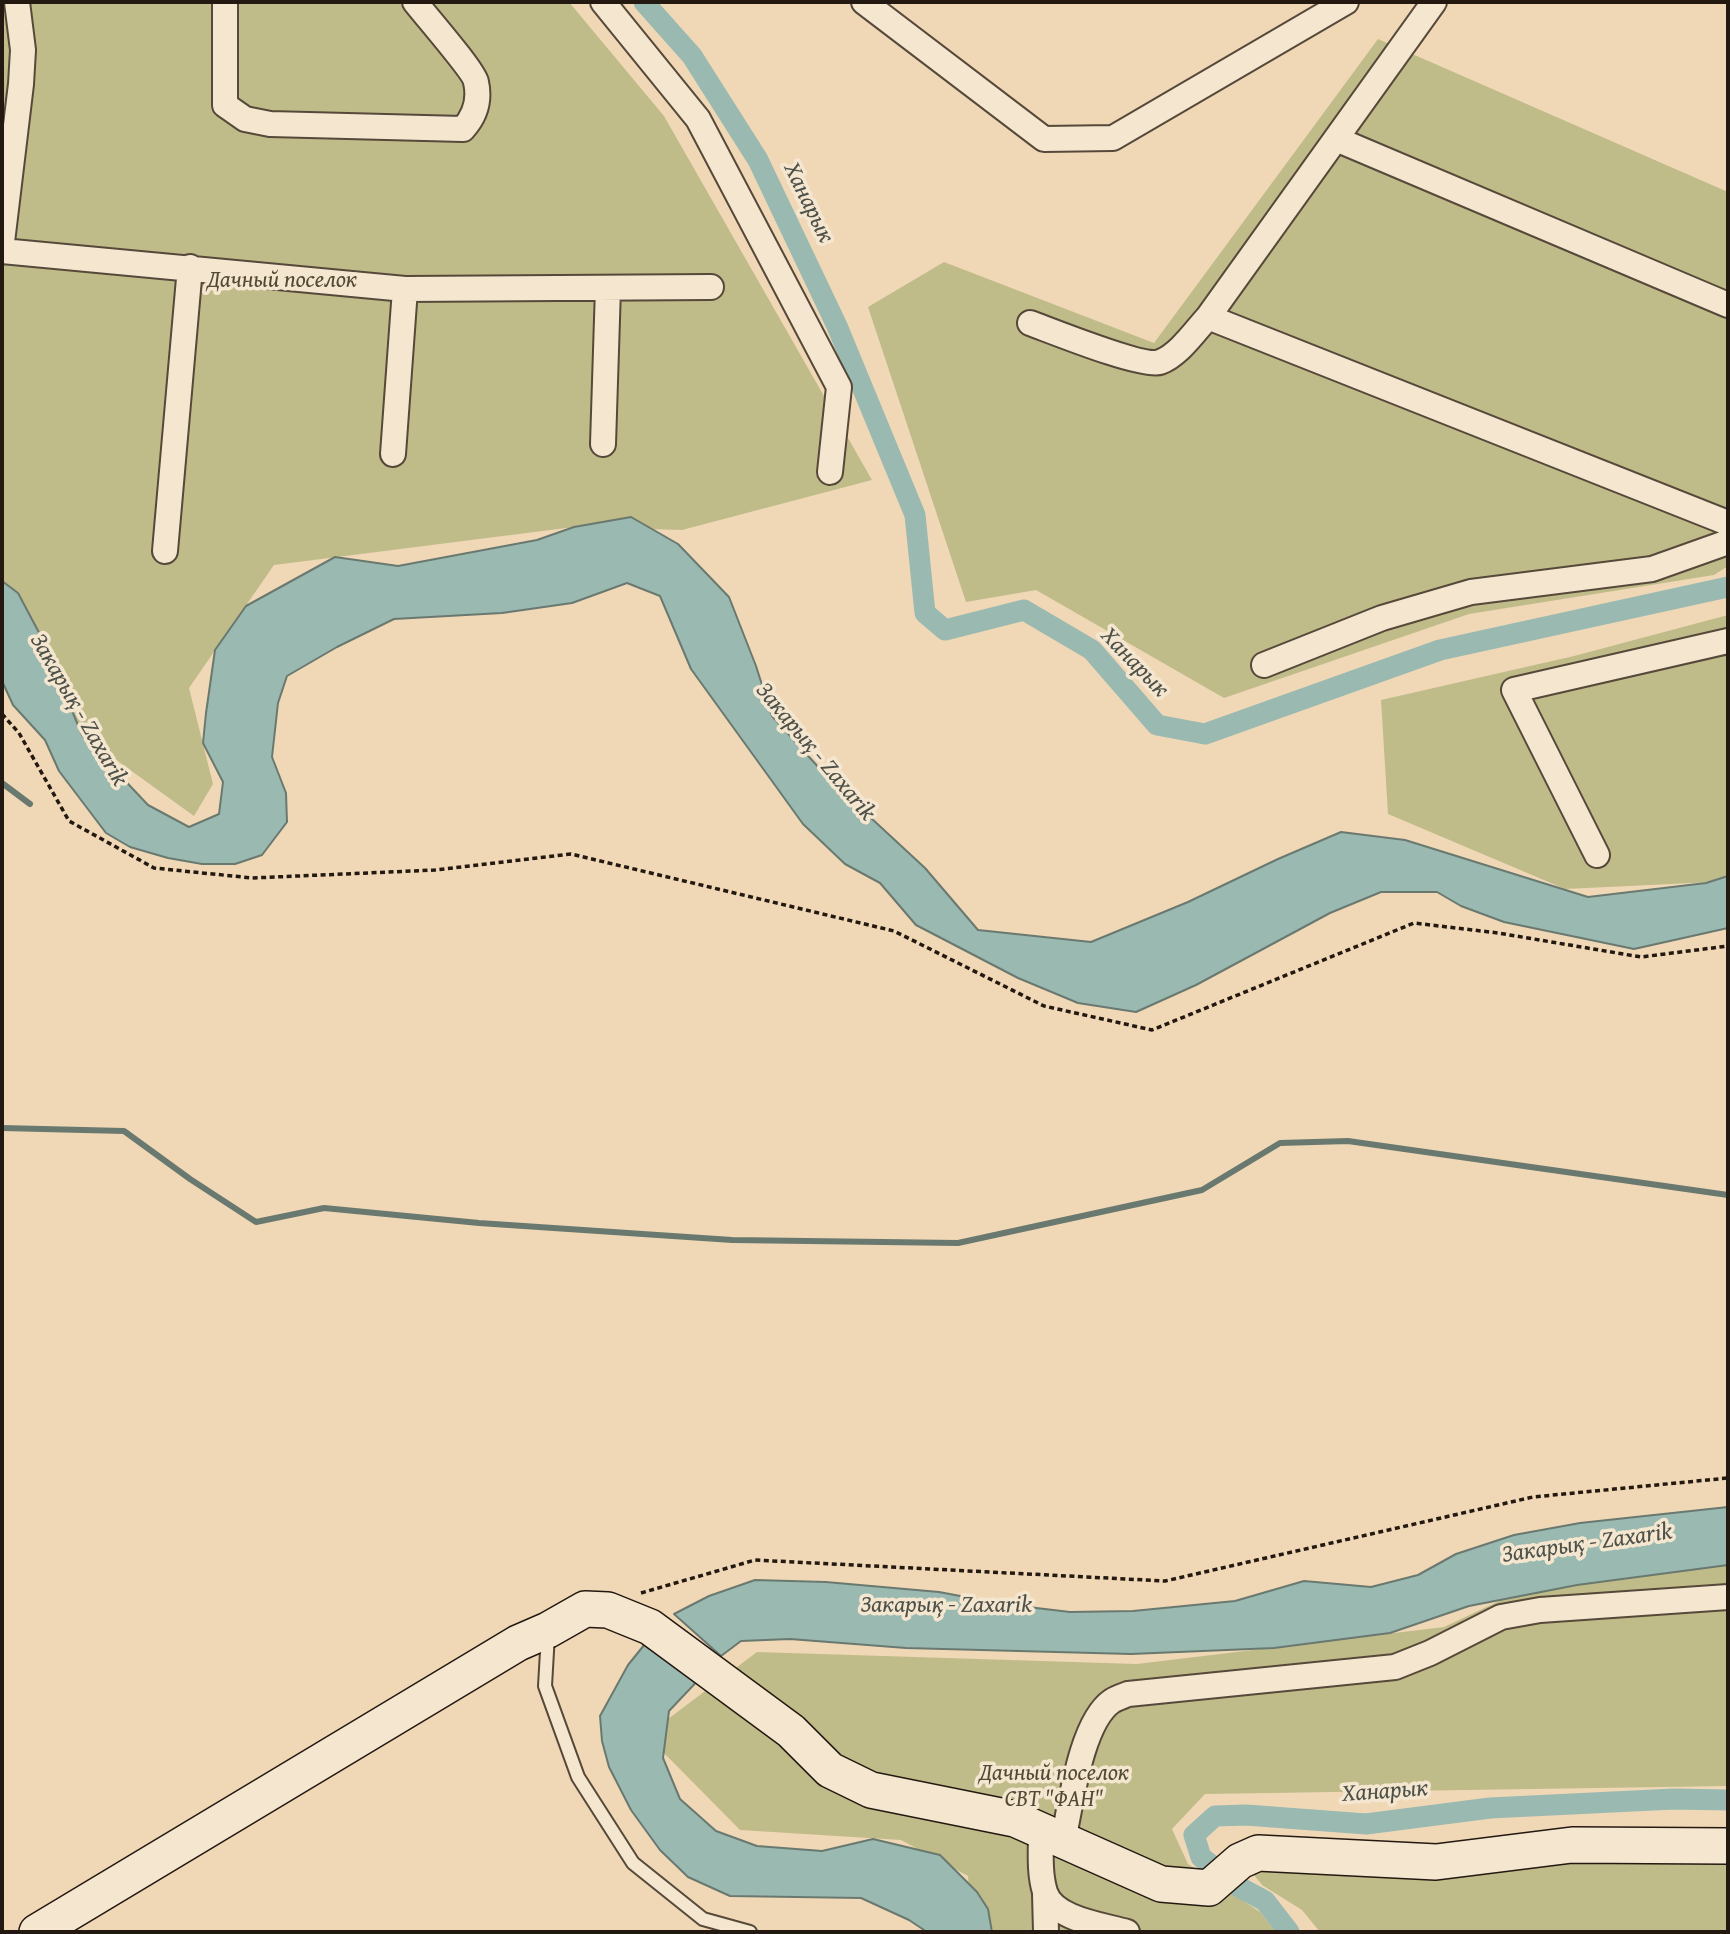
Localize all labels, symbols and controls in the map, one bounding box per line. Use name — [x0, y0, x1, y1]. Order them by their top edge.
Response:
water label: Ханарык — [776, 158, 840, 248]
park label: Дачный поселок — [207, 267, 357, 295]
water label: Ханарык — [1094, 622, 1174, 704]
water label: Закарық - Zaxarik — [23, 628, 133, 792]
water label: Закарық - Zaxarik — [749, 677, 881, 827]
water label: Закарық - Zaxarik — [1500, 1518, 1674, 1570]
water label: Закарық - Zaxarik — [860, 1592, 1032, 1620]
park label: Дачный поселок СВТ "ФАН" — [979, 1760, 1129, 1814]
water label: Ханарык — [1341, 1775, 1429, 1809]

